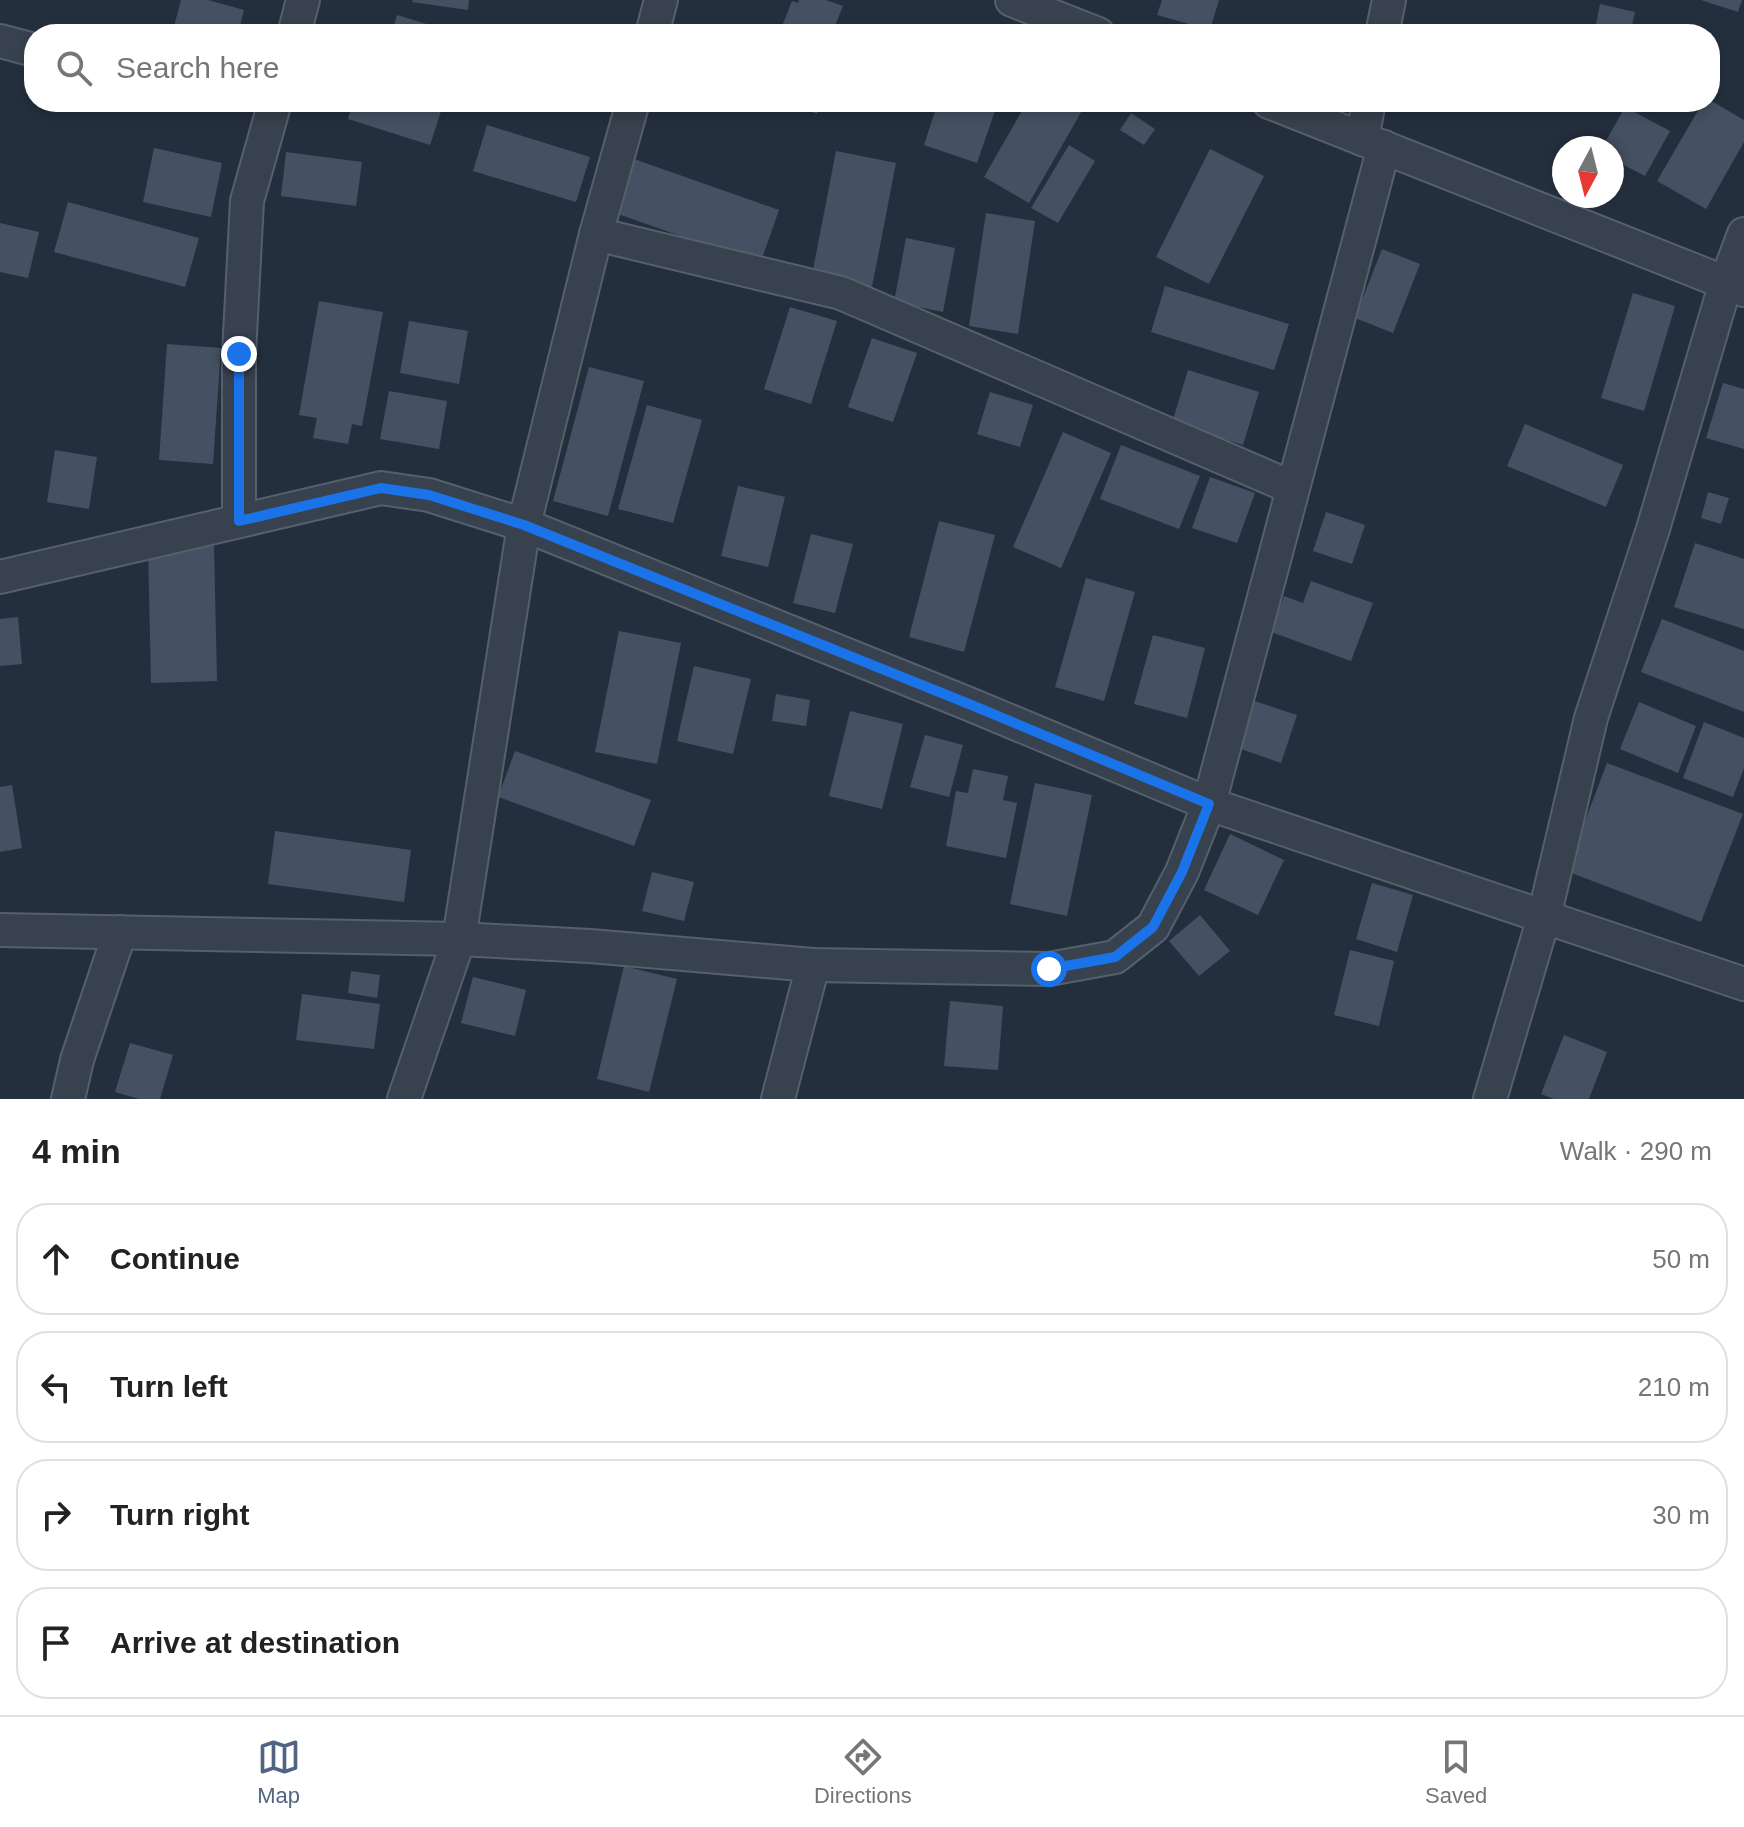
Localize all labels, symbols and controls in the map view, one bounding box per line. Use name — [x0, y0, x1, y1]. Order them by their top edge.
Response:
search box — [24, 24, 1720, 112]
icon: search — [52, 46, 96, 90]
text: Search here — [116, 51, 279, 84]
north arrow — [1552, 136, 1624, 208]
route end — [221, 336, 257, 372]
route start — [1031, 951, 1067, 987]
text: 4 min — [32, 1132, 121, 1170]
text: Walk · 290 m — [1560, 1136, 1712, 1166]
icon: ahead — [34, 1237, 78, 1281]
text: Continue — [110, 1242, 240, 1275]
text: 50 m — [1652, 1244, 1710, 1274]
icon: left — [34, 1365, 78, 1409]
text: Turn left — [110, 1370, 228, 1403]
text: 210 m — [1638, 1372, 1710, 1402]
icon: right — [34, 1493, 78, 1537]
text: Turn right — [110, 1498, 249, 1531]
text: 30 m — [1652, 1500, 1710, 1530]
icon: arrive — [34, 1621, 78, 1665]
text: Arrive at destination — [110, 1626, 400, 1659]
tab: Map — [257, 1735, 301, 1809]
tab: Directions — [814, 1735, 912, 1809]
tab: Saved — [1425, 1735, 1487, 1809]

